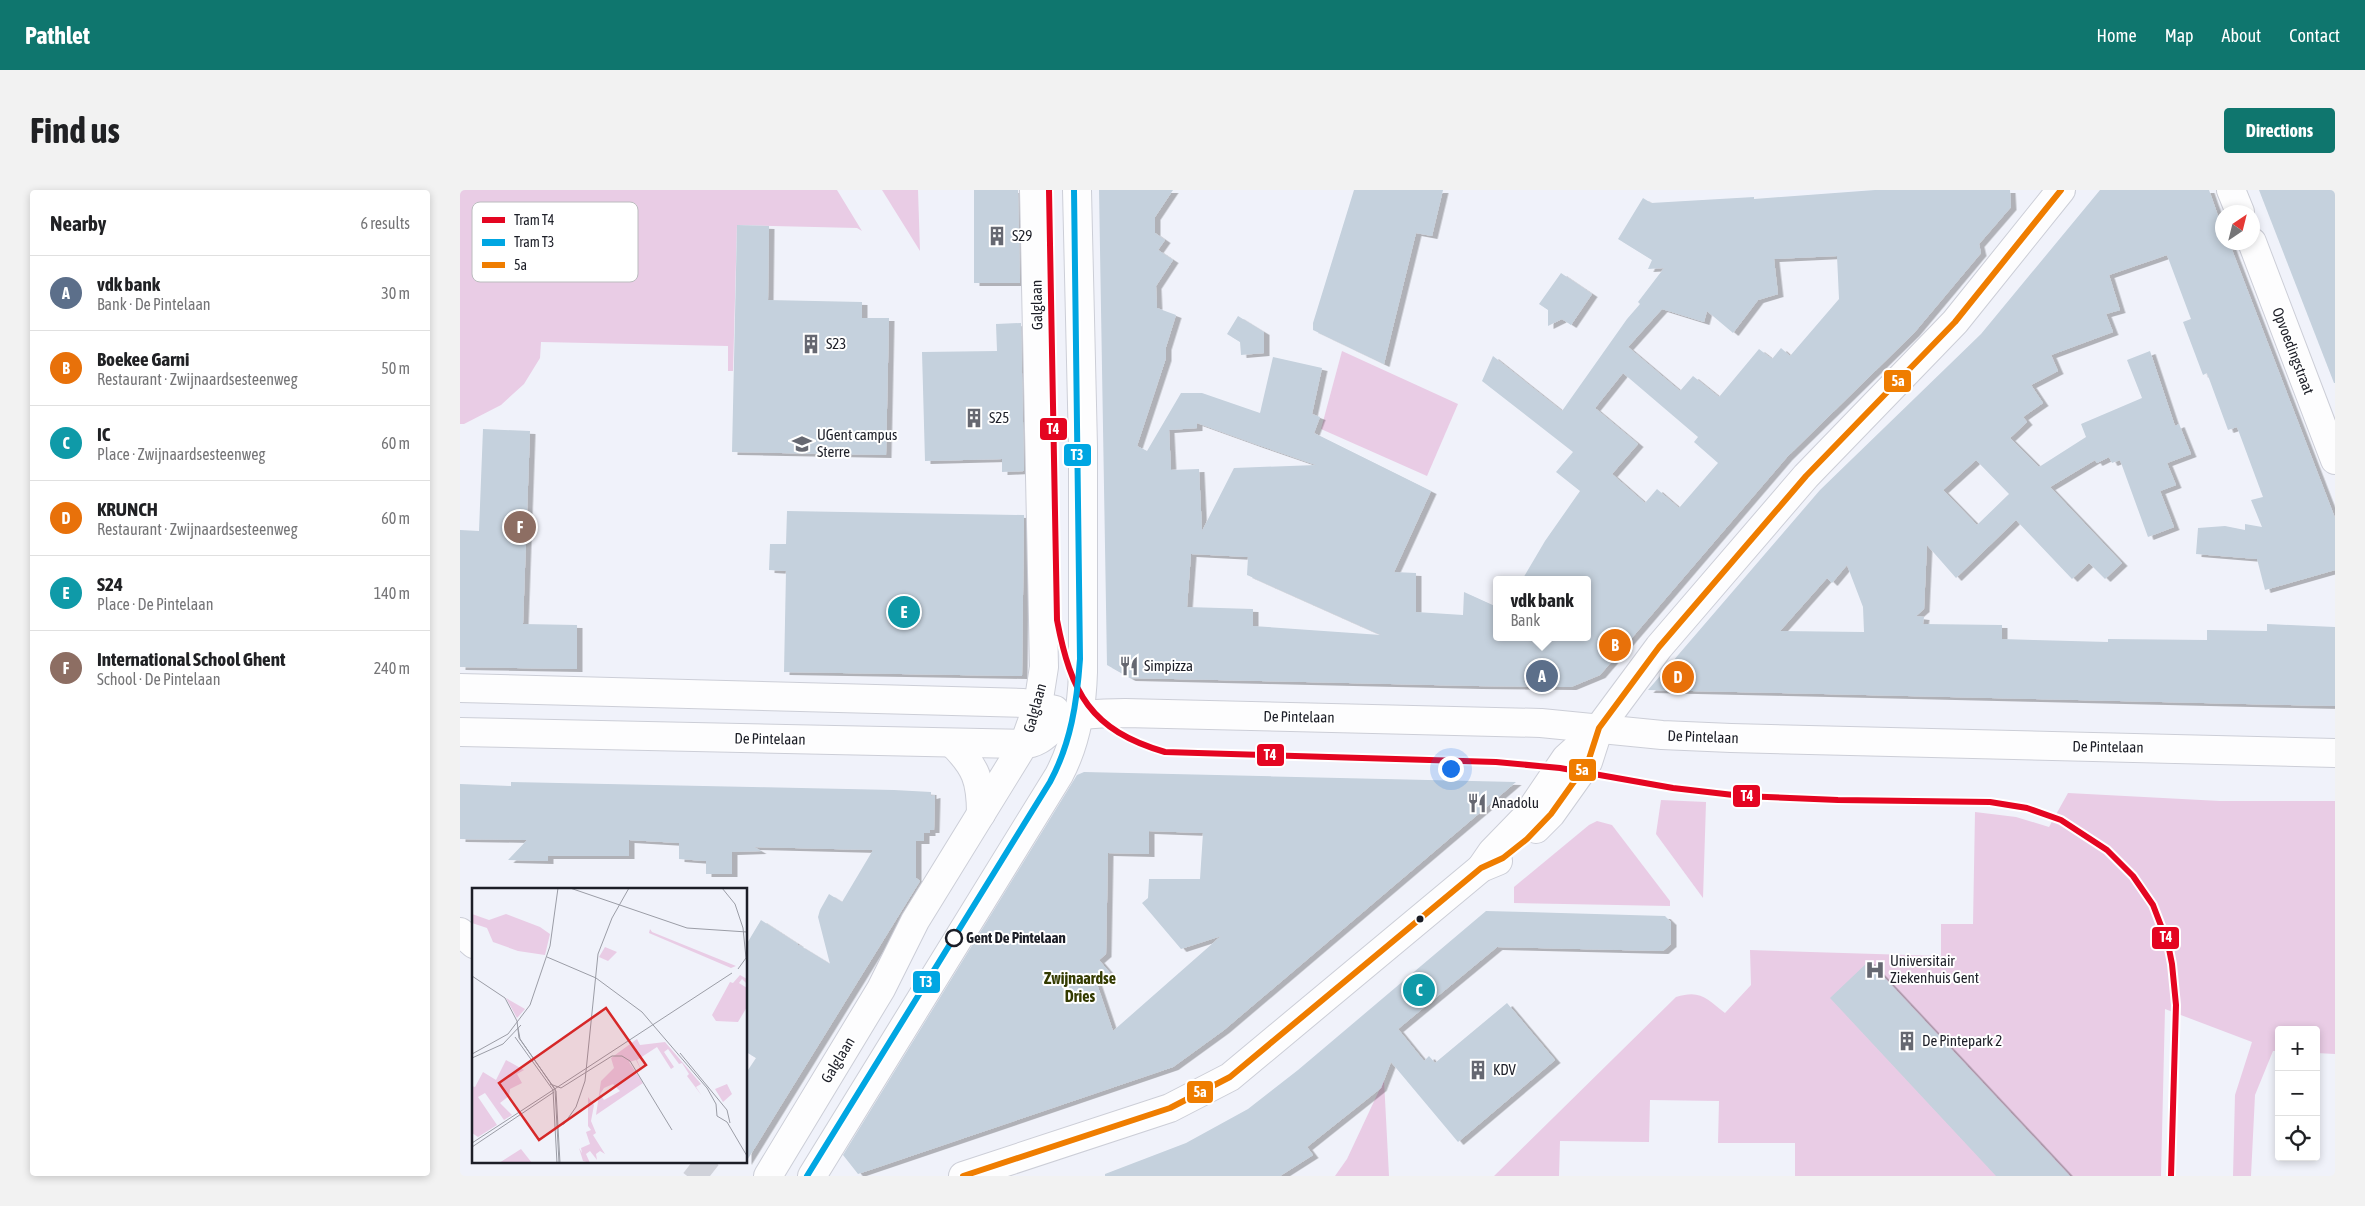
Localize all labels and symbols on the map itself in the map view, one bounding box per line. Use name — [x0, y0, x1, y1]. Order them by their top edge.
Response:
legend — [472, 202, 638, 282]
north arrow — [2215, 205, 2260, 250]
text: Tram T4 — [514, 212, 555, 228]
building icon: S29 — [986, 225, 1008, 247]
place label: S29 — [1012, 227, 1032, 244]
text: Tram T3 — [514, 234, 554, 250]
text: 5a — [514, 257, 527, 273]
street label: Galglaan — [1028, 280, 1045, 330]
street label: Opvoedingstraat — [2269, 305, 2318, 397]
building icon: S23 — [800, 333, 822, 355]
place label: S23 — [826, 335, 846, 352]
line badge: 5a — [1883, 369, 1912, 393]
text: 5a — [1891, 373, 1905, 389]
building icon: S25 — [963, 407, 985, 429]
place label: S25 — [989, 409, 1009, 426]
line badge: T4 — [1039, 417, 1068, 441]
text: T4 — [1047, 421, 1060, 437]
place label: UGent campus Sterre — [817, 426, 897, 460]
school or university icon: UGent campus Sterre — [791, 433, 813, 455]
line badge: T3 — [1063, 443, 1092, 467]
text: T3 — [1071, 447, 1083, 463]
pin: F — [504, 508, 536, 546]
pin: E — [888, 593, 920, 631]
pin: B — [1599, 626, 1631, 664]
restaurant icon: Simpizza — [1118, 655, 1140, 677]
place label: Simpizza — [1144, 657, 1193, 674]
pin: A — [1526, 657, 1558, 695]
pin: D — [1662, 658, 1694, 696]
street label: Galglaan — [1020, 681, 1049, 734]
street label: De Pintelaan — [1263, 707, 1335, 726]
street label: De Pintelaan — [1667, 727, 1739, 746]
street label: De Pintelaan — [734, 729, 806, 748]
street label: De Pintelaan — [2072, 737, 2144, 756]
line badge: T4 — [1256, 743, 1285, 767]
text: T4 — [1264, 747, 1277, 763]
your location — [1438, 756, 1464, 782]
line badge: 5a — [1568, 758, 1597, 782]
text: 5a — [1575, 762, 1589, 778]
line badge: T4 — [1732, 784, 1761, 808]
text: T4 — [1741, 788, 1754, 804]
restaurant icon: Anadolu — [1466, 792, 1488, 814]
place label: Anadolu — [1492, 794, 1539, 811]
inset map — [472, 888, 748, 1164]
unlabelled marker — [1415, 914, 1425, 924]
line badge: T4 — [2151, 926, 2180, 950]
marker: Gent De Pintelaan — [945, 929, 963, 947]
place label: Gent De Pintelaan — [966, 929, 1066, 946]
text: T4 — [2160, 929, 2173, 945]
place label: Universitair Ziekenhuis Gent — [1890, 952, 1979, 986]
hospital icon: Universitair Ziekenhuis Gent — [1864, 959, 1886, 981]
district label: Zwijnaardse Dries — [1044, 969, 1116, 1005]
line badge: T3 — [912, 970, 941, 994]
pin: C — [1403, 971, 1435, 1009]
text: T3 — [920, 974, 932, 990]
building icon: De Pintepark 2 — [1896, 1030, 1918, 1052]
place label: De Pintepark 2 — [1922, 1032, 2002, 1049]
street label: Galglaan — [817, 1034, 858, 1086]
building icon: KDV — [1467, 1059, 1489, 1081]
place label: KDV — [1493, 1061, 1517, 1078]
line badge: 5a — [1186, 1080, 1214, 1104]
text: 5a — [1193, 1084, 1207, 1100]

